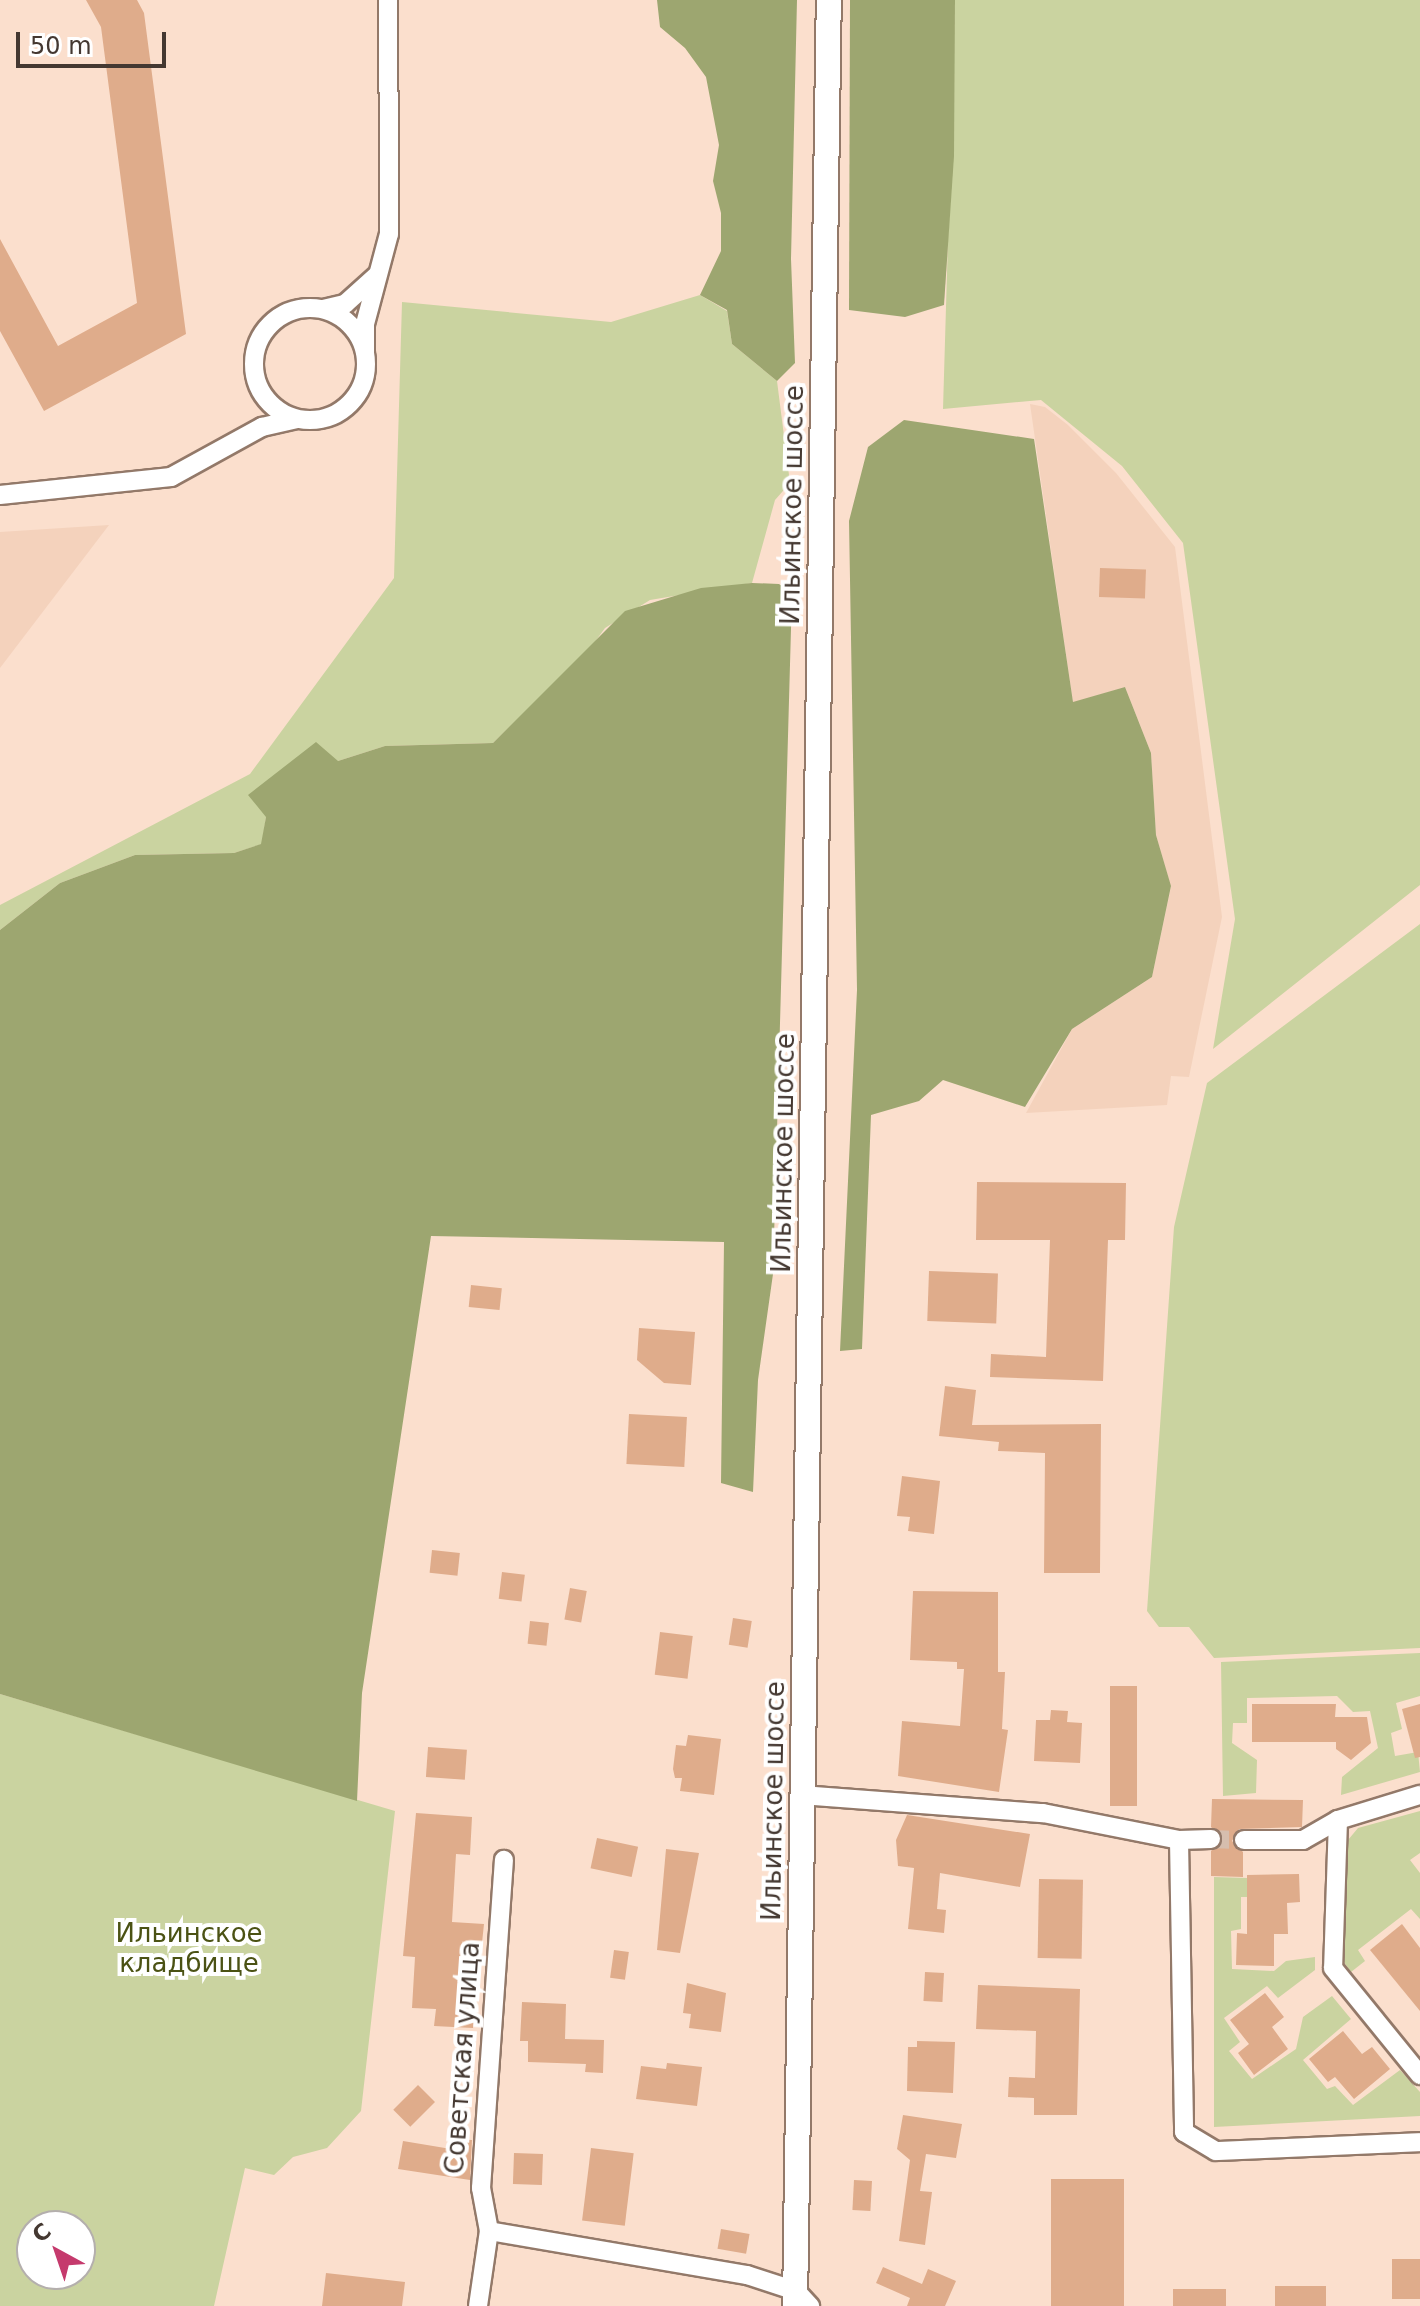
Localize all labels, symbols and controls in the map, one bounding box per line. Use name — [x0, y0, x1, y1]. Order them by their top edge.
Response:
scale bar — [20, 16, 170, 66]
text: 50 m — [30, 32, 92, 60]
street label: Ильинское шоссе — [775, 385, 811, 625]
street label: Ильинское шоссе — [766, 1033, 802, 1273]
street label: Ильинское шоссе — [756, 1681, 792, 1921]
park label: Ильинское кладбище — [115, 1918, 263, 1980]
street label: Советская улица — [439, 1941, 487, 2175]
north arrow — [16, 2210, 96, 2290]
text: С — [27, 2218, 56, 2248]

